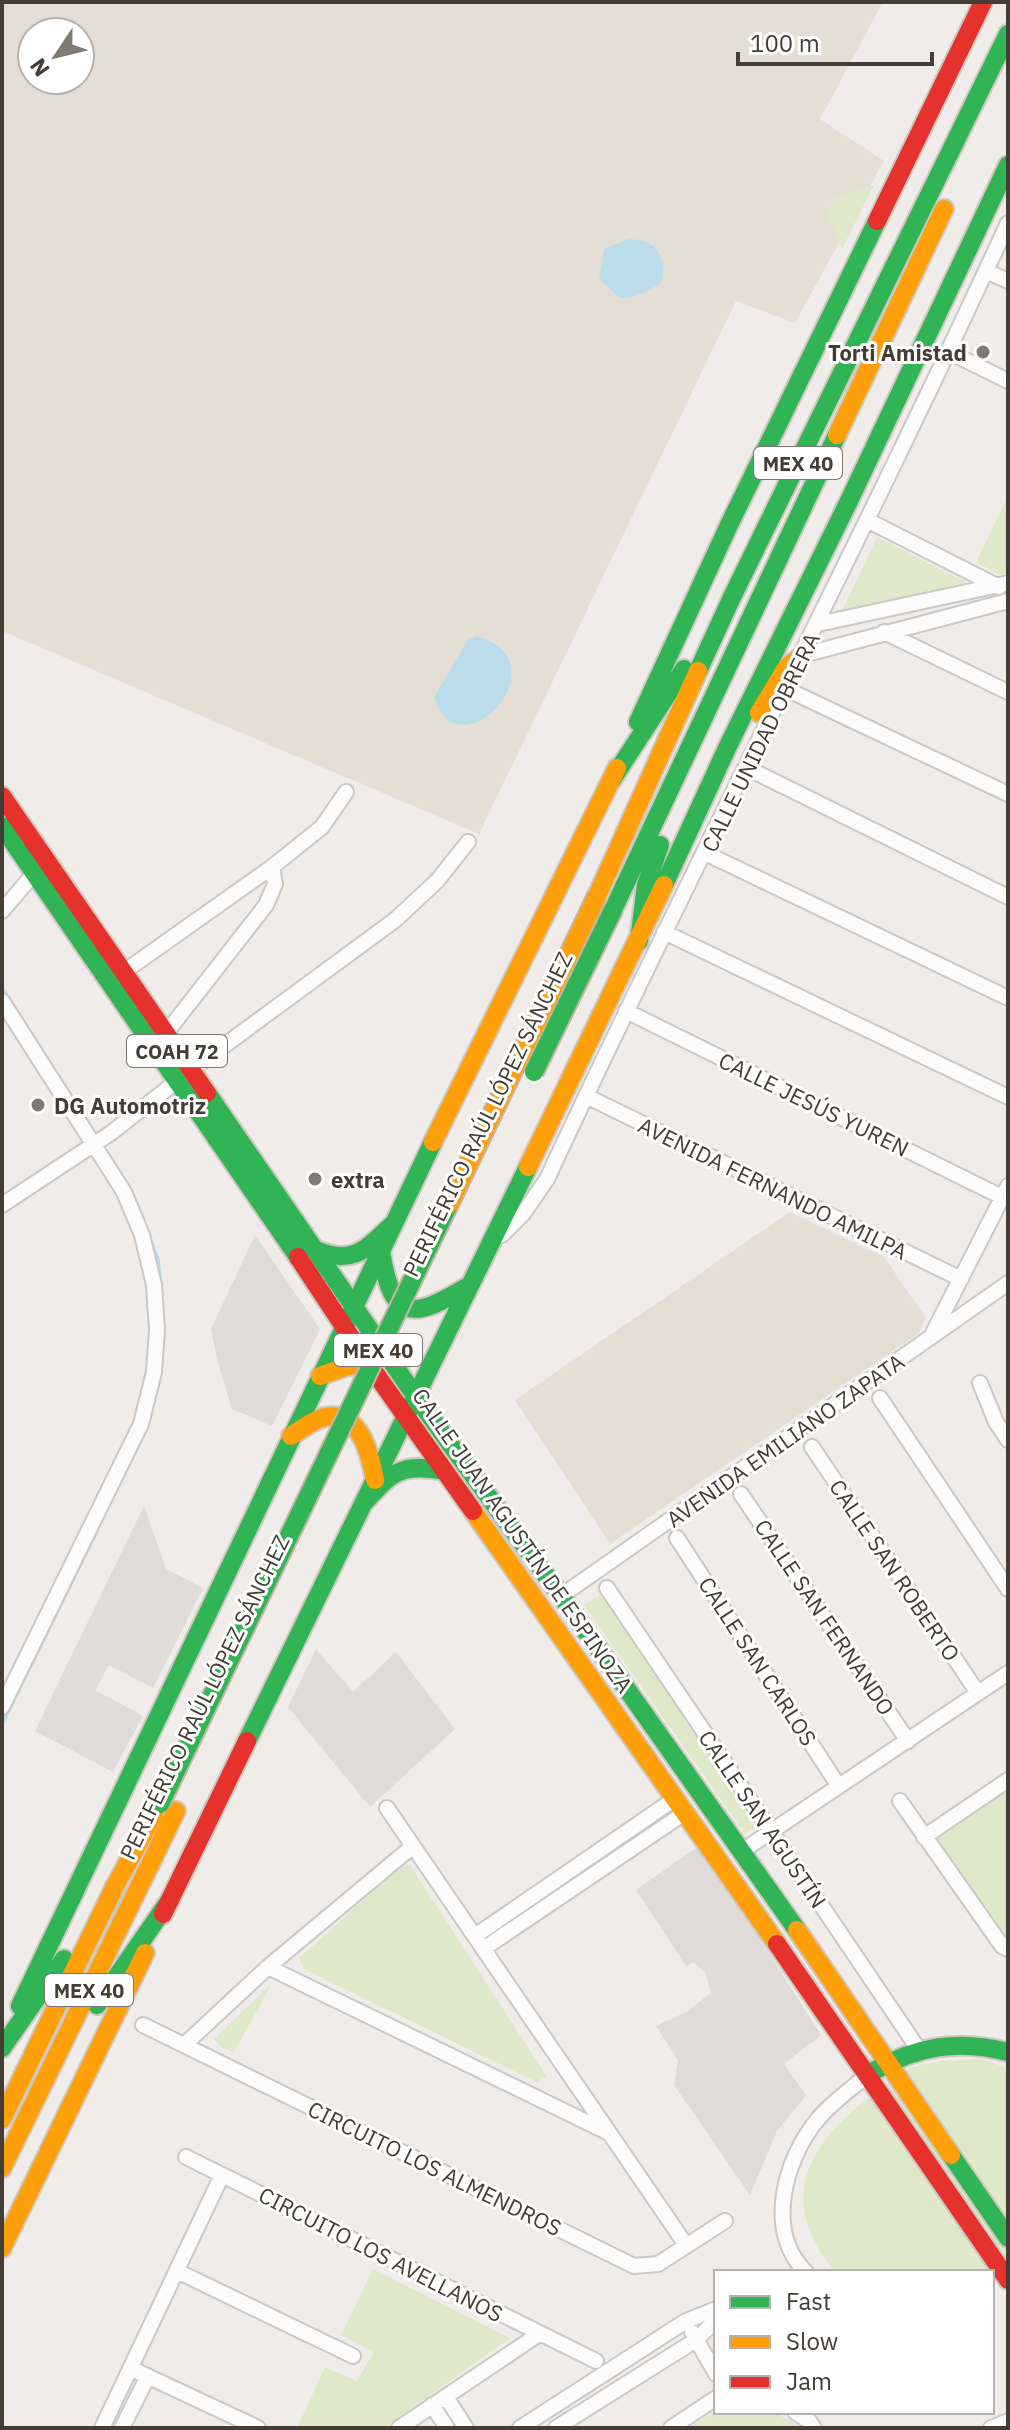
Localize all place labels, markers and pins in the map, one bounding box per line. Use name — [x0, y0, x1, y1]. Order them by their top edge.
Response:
place label: Torti Amistad — [828, 338, 967, 367]
marker: Torti Amistad — [974, 343, 992, 361]
place label: DG Automotriz — [54, 1091, 206, 1120]
marker: DG Automotriz — [29, 1096, 47, 1114]
place label: extra — [331, 1165, 385, 1194]
marker: extra — [306, 1170, 324, 1188]

